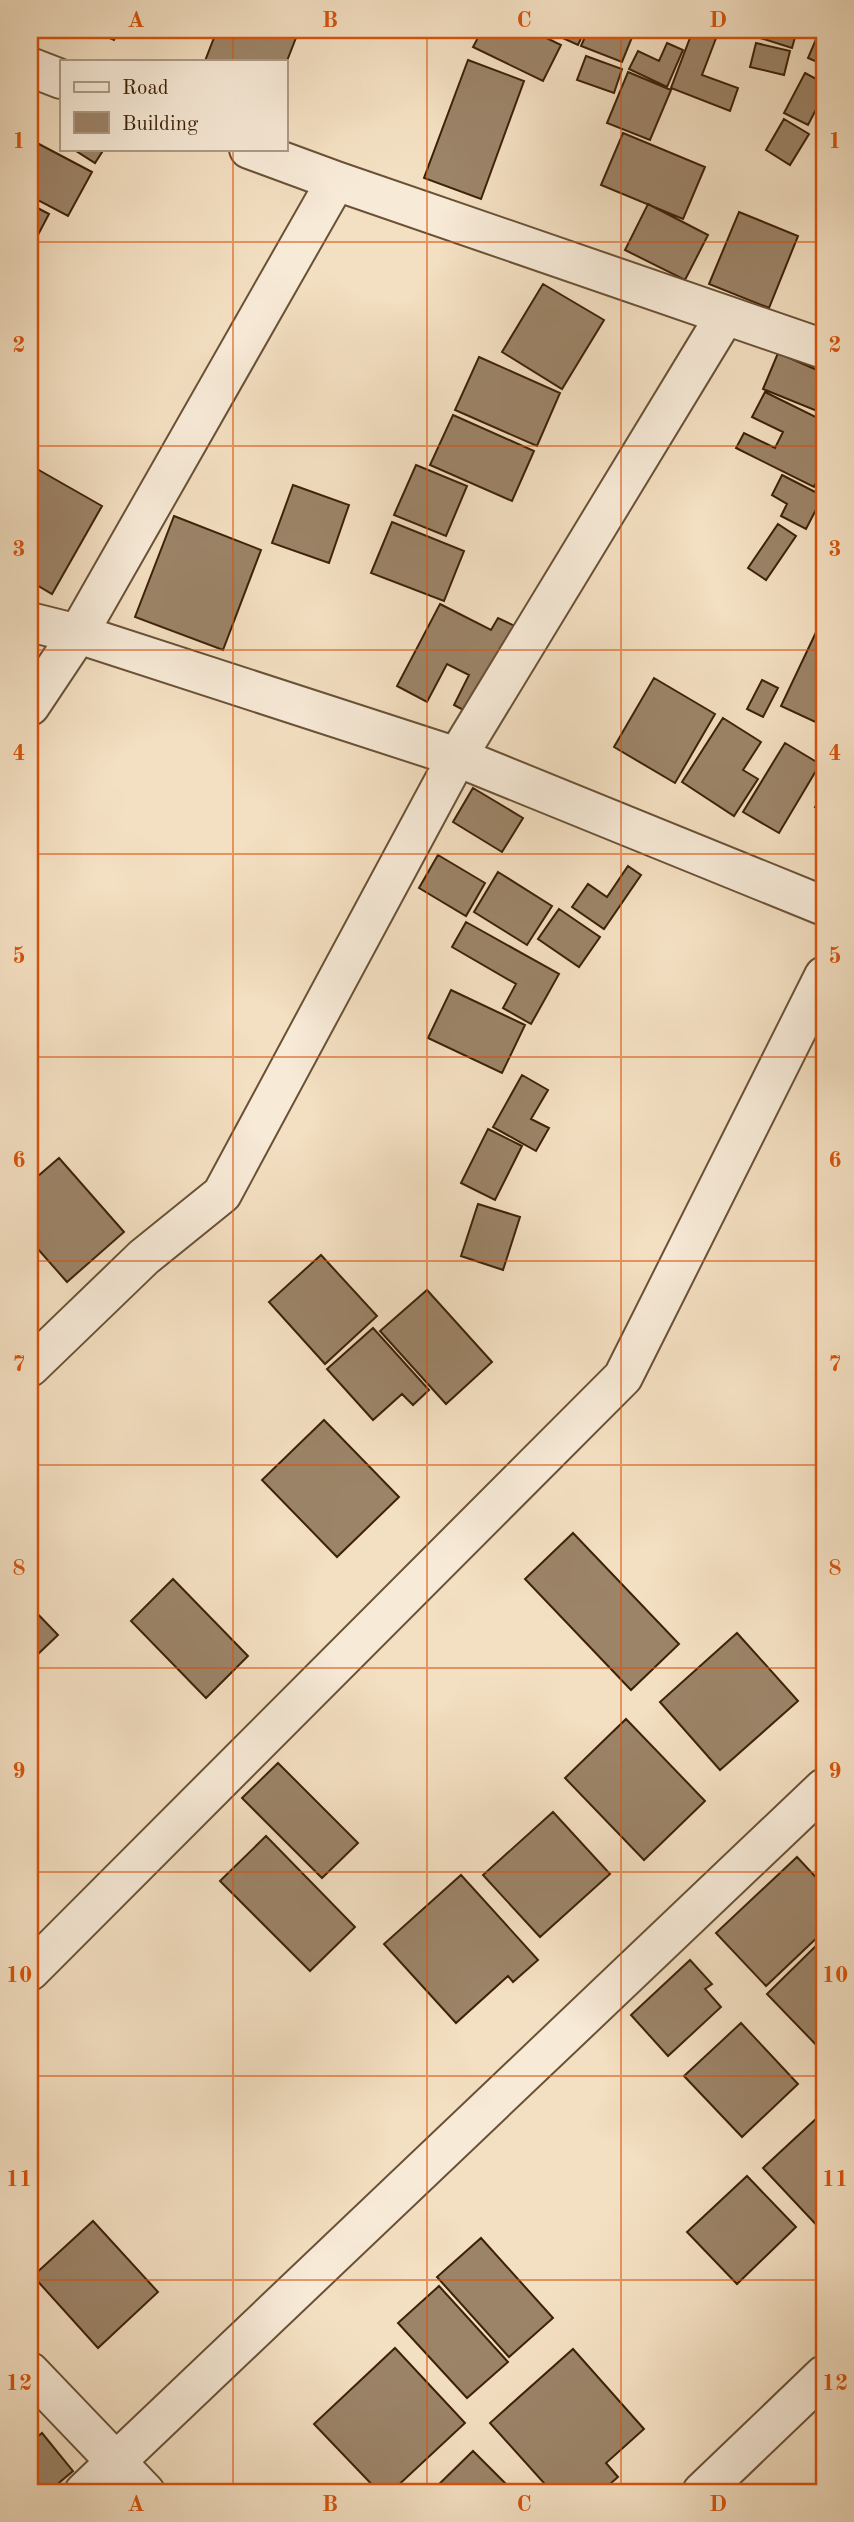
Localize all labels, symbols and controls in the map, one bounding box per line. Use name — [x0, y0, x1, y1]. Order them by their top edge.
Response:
text: A — [127, 9, 145, 32]
text: B — [322, 9, 338, 32]
text: C — [516, 9, 532, 32]
text: D — [709, 9, 727, 32]
legend — [60, 60, 287, 150]
text: Road — [122, 78, 169, 99]
text: Building — [122, 114, 199, 135]
text: 1 — [12, 130, 26, 153]
text: 1 — [828, 130, 842, 153]
text: 2 — [12, 334, 26, 357]
text: 2 — [828, 334, 842, 357]
text: 3 — [12, 538, 26, 561]
text: 3 — [828, 538, 842, 561]
text: 4 — [12, 742, 26, 765]
text: 4 — [828, 742, 842, 765]
text: 5 — [12, 945, 26, 968]
text: 5 — [828, 945, 842, 968]
text: 6 — [12, 1149, 26, 1172]
text: 6 — [828, 1149, 842, 1172]
text: 7 — [12, 1353, 26, 1376]
text: 7 — [828, 1353, 842, 1376]
text: 8 — [12, 1557, 26, 1580]
text: 8 — [828, 1557, 842, 1580]
text: 9 — [12, 1760, 26, 1783]
text: 9 — [828, 1760, 842, 1783]
text: 10 — [6, 1964, 32, 1987]
text: 10 — [822, 1964, 848, 1987]
text: 11 — [6, 2168, 32, 2191]
text: 11 — [822, 2168, 848, 2191]
text: 12 — [6, 2372, 32, 2395]
text: 12 — [822, 2372, 848, 2395]
text: A — [127, 2493, 145, 2516]
text: B — [322, 2493, 338, 2516]
text: C — [516, 2493, 532, 2516]
text: D — [709, 2493, 727, 2516]

